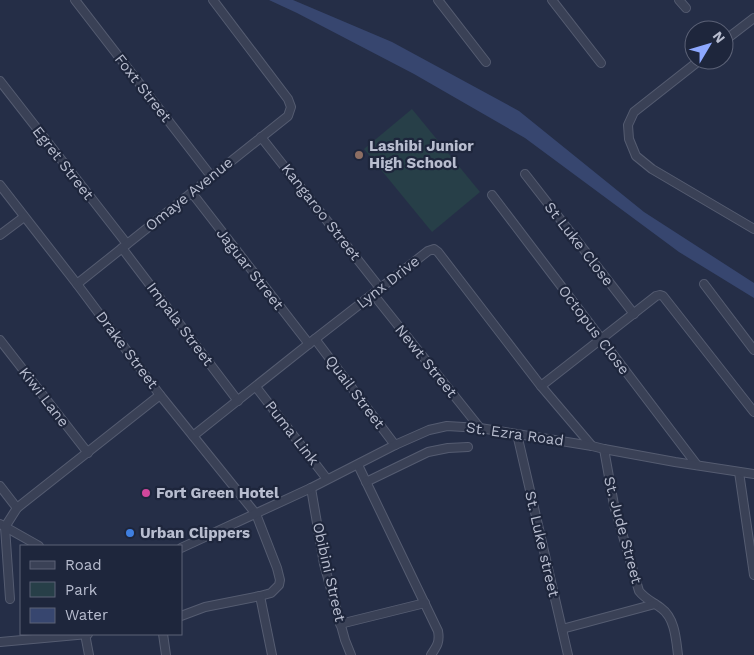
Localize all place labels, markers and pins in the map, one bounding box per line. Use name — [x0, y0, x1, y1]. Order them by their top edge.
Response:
place label: Lashibi Junior High School — [369, 137, 474, 172]
marker: Lashibi Junior High School — [353, 149, 365, 161]
place label: Fort Green Hotel — [156, 484, 279, 502]
marker: Fort Green Hotel — [140, 487, 152, 499]
place label: Urban Clippers — [140, 524, 250, 542]
marker: Urban Clippers — [124, 527, 136, 539]

